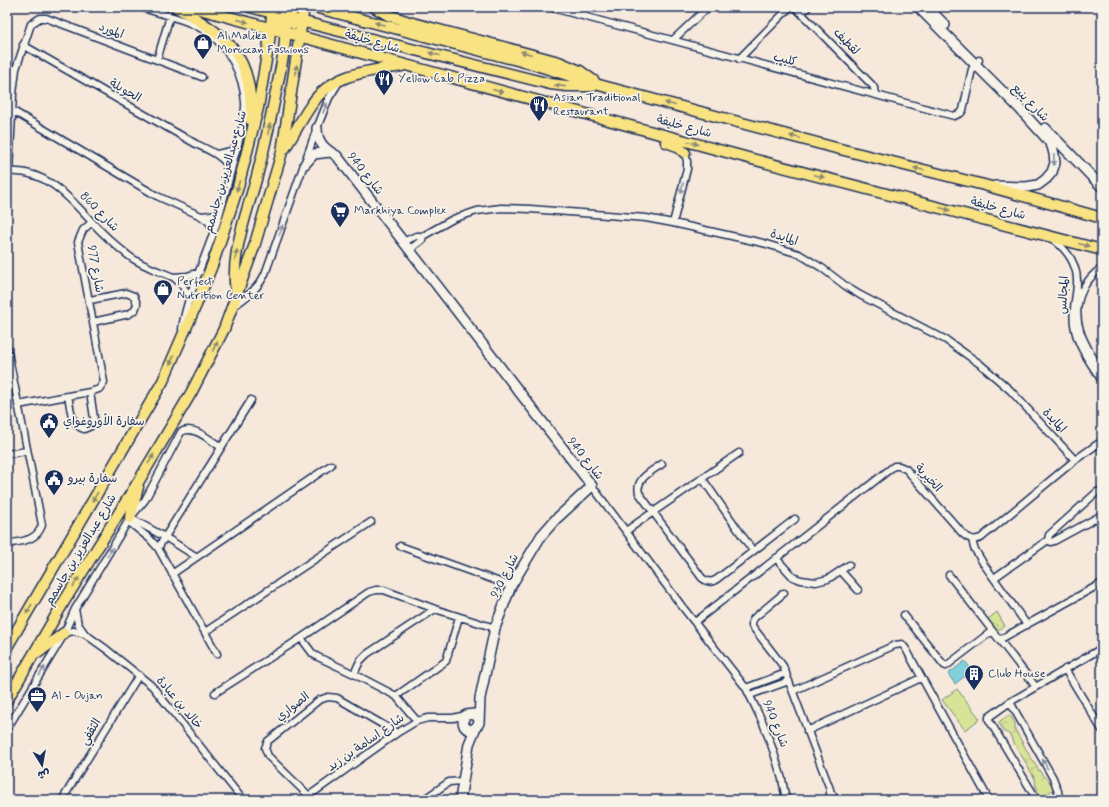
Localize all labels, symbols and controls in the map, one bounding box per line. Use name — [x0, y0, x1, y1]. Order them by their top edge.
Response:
one-way arrow — [237, 18, 249, 24]
street label: المورد — [96, 19, 126, 43]
one-way arrow — [374, 21, 386, 27]
street label: لقطيف — [829, 25, 863, 59]
street label: شارع خليفة — [343, 27, 401, 57]
place label: Al Malika Moroccan Fashions — [217, 28, 309, 58]
shop icon: Al Malika Moroccan Fashions — [192, 32, 214, 60]
street label: كليب — [771, 49, 799, 71]
one-way arrow — [520, 50, 532, 56]
one-way arrow — [427, 51, 439, 57]
one-way arrow — [293, 64, 299, 76]
restaurant icon: Yellow Cab Pizza — [373, 68, 395, 96]
place label: Yellow Cab Pizza — [398, 71, 485, 87]
street label: الحويلة — [106, 76, 144, 107]
street label: شارع ينبع — [1008, 80, 1052, 126]
one-way arrow — [554, 82, 566, 89]
one-way arrow — [493, 88, 505, 94]
place label: Asian Traditional Restaurant — [553, 90, 641, 120]
restaurant icon: Asian Traditional Restaurant — [528, 94, 550, 122]
one-way arrow — [323, 101, 329, 113]
one-way arrow — [663, 101, 675, 107]
street label: شارع عبدالعزيز بن جاسمم — [201, 109, 251, 235]
street label: شارع خليفة — [655, 112, 713, 142]
one-way arrow — [266, 123, 272, 136]
one-way arrow — [789, 134, 801, 140]
one-way arrow — [687, 141, 700, 147]
street label: شارع 940 — [343, 150, 387, 198]
one-way arrow — [1051, 153, 1057, 166]
one-way arrow — [913, 165, 925, 171]
one-way arrow — [813, 174, 825, 180]
one-way arrow — [235, 180, 241, 192]
one-way arrow — [679, 182, 685, 194]
street label: شارع 860 — [76, 189, 122, 235]
street label: شارع خليفة — [969, 194, 1027, 224]
supermarket icon: Markhiya Complex — [329, 200, 351, 228]
place label: Markhiya Complex — [354, 203, 446, 219]
one-way arrow — [939, 206, 951, 212]
one-way arrow — [278, 223, 284, 235]
street label: المايدة — [768, 226, 800, 250]
one-way arrow — [1079, 242, 1091, 248]
street label: شارع 977 — [83, 244, 107, 294]
one-way arrow — [234, 249, 240, 261]
place label: Perfect Nutrition Center — [177, 274, 265, 304]
street label: المجالس — [1055, 275, 1073, 315]
shop icon: Perfect Nutrition Center — [152, 278, 174, 306]
one-way arrow — [212, 340, 218, 352]
one-way arrow — [169, 354, 175, 365]
street label: المايدة — [1038, 405, 1070, 437]
public building icon: سفارة الأوروغواي — [38, 411, 60, 439]
place label: سفارة الأوروغواي — [63, 413, 145, 430]
street label: شارع 940 — [563, 435, 607, 483]
one-way arrow — [148, 453, 155, 465]
street label: الخيرية — [911, 460, 945, 496]
public building icon: سفارة بيرو — [43, 468, 65, 496]
place label: سفارة بيرو — [67, 471, 117, 487]
street label: شارع عبدالعزيز بن جاسمم — [41, 491, 121, 609]
one-way arrow — [91, 491, 98, 503]
one-way arrow — [106, 547, 114, 557]
street label: شارع 930 — [487, 551, 523, 601]
one-way arrow — [72, 577, 80, 587]
one-way arrow — [26, 604, 33, 615]
building icon: Club House — [963, 663, 985, 691]
one-way arrow — [38, 665, 45, 677]
place label: Club House — [988, 666, 1046, 682]
street label: خالد بن عبادة — [152, 673, 206, 733]
office icon: Al - Oujan — [26, 685, 48, 713]
place label: Al - Oujan — [51, 688, 103, 704]
street label: الصواري — [273, 689, 313, 725]
street label: شارع 940 — [758, 698, 792, 750]
street label: شارع اسامة بن زيد — [324, 710, 408, 776]
street label: الثقفي — [77, 716, 107, 749]
north arrow — [22, 745, 62, 785]
one-way arrow — [1041, 758, 1048, 770]
text: ش — [36, 766, 51, 782]

